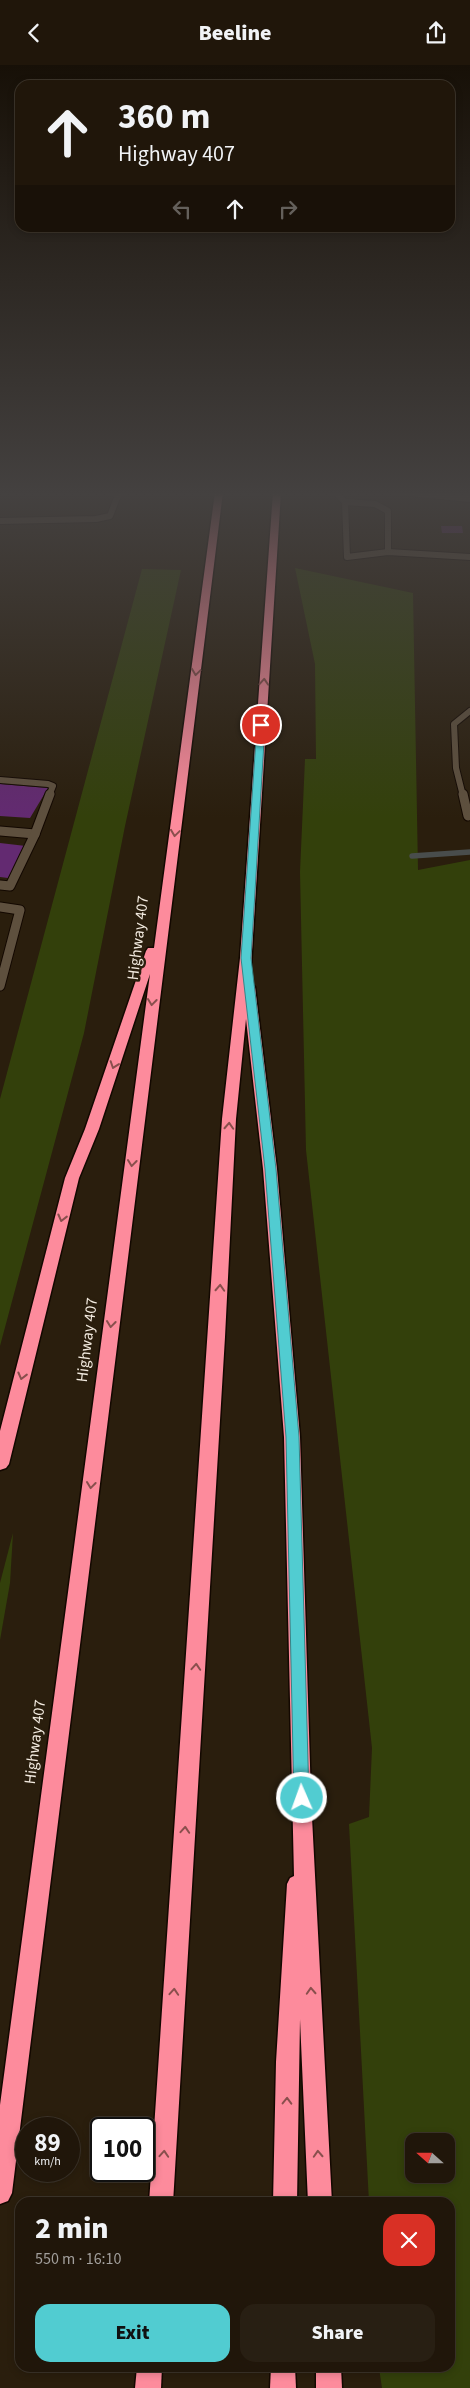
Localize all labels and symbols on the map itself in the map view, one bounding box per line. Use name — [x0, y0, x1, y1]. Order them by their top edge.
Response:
one-way arrow — [191, 668, 202, 676]
one-way arrow — [258, 678, 269, 686]
pin — [240, 704, 282, 746]
one-way arrow — [170, 829, 180, 837]
street label: Highway 407 — [122, 894, 154, 982]
one-way arrow — [148, 998, 158, 1006]
one-way arrow — [110, 1060, 120, 1068]
one-way arrow — [223, 1122, 234, 1130]
one-way arrow — [127, 1159, 138, 1167]
one-way arrow — [57, 1214, 67, 1222]
one-way arrow — [215, 1284, 226, 1292]
street label: Highway 407 — [71, 1296, 103, 1384]
one-way arrow — [106, 1321, 117, 1329]
one-way arrow — [17, 1371, 28, 1380]
one-way arrow — [86, 1482, 97, 1490]
one-way arrow — [190, 1663, 201, 1671]
street label: Highway 407 — [19, 1698, 51, 1786]
position arrow — [275, 1771, 327, 1823]
one-way arrow — [179, 1825, 190, 1833]
one-way arrow — [169, 1987, 180, 1995]
one-way arrow — [305, 1987, 316, 1995]
one-way arrow — [282, 2097, 292, 2105]
speed limit sign: 100 — [90, 2117, 155, 2182]
north arrow — [405, 2133, 455, 2183]
one-way arrow — [158, 2150, 169, 2158]
one-way arrow — [313, 2150, 324, 2158]

